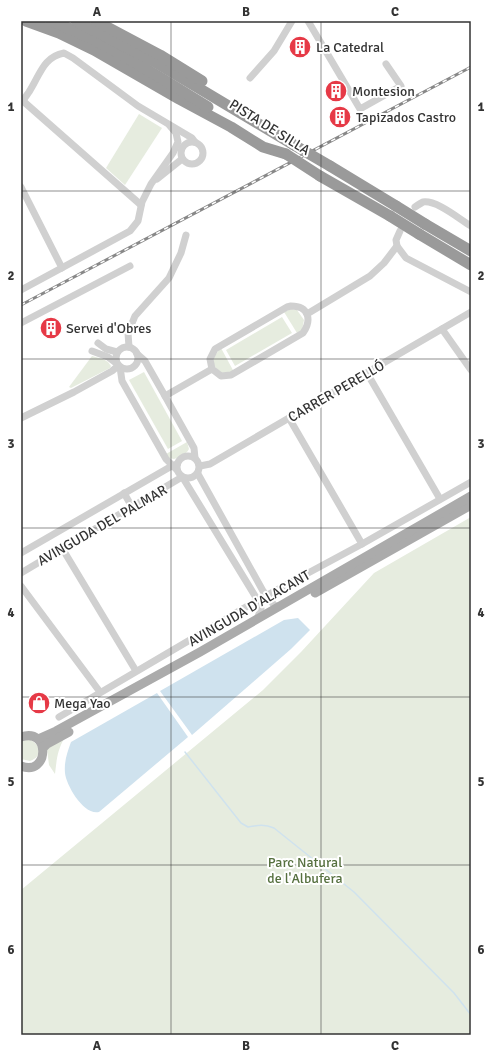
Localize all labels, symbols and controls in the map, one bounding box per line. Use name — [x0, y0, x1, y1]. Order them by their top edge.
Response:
text: A — [93, 4, 102, 20]
text: B — [242, 4, 250, 20]
text: C — [391, 4, 399, 20]
building icon: La Catedral — [287, 34, 313, 60]
place label: La Catedral — [316, 39, 384, 56]
building icon: Montesion — [323, 78, 349, 104]
place label: Montesion — [352, 83, 415, 100]
street label: PISTA DE SILLA — [226, 96, 314, 159]
text: 1 — [7, 99, 15, 115]
text: 1 — [477, 99, 485, 115]
building icon: Tapizados Castro — [327, 104, 353, 130]
place label: Tapizados Castro — [356, 109, 456, 126]
text: 2 — [7, 268, 15, 284]
text: 2 — [477, 268, 485, 284]
building icon: Servei d'Obres — [38, 315, 64, 341]
place label: Servei d'Obres — [66, 320, 151, 337]
street label: CARRER PERELLÓ — [285, 357, 388, 426]
text: 3 — [7, 436, 15, 452]
text: 3 — [477, 436, 485, 452]
street label: AVINGUDA DEL PALMAR — [34, 481, 170, 569]
street label: AVINGUDA D'ALACANT — [185, 567, 313, 650]
text: 4 — [7, 605, 15, 621]
text: 4 — [477, 605, 485, 621]
shop icon: Mega Yao — [26, 690, 52, 716]
place label: Mega Yao — [54, 695, 111, 712]
text: 5 — [7, 774, 15, 790]
text: 5 — [477, 774, 485, 790]
park label: Parc Natural de l'Albufera — [267, 854, 343, 887]
text: 6 — [7, 942, 15, 958]
text: 6 — [477, 942, 485, 958]
text: A — [93, 1038, 102, 1054]
text: B — [242, 1038, 250, 1054]
text: C — [391, 1038, 399, 1054]

